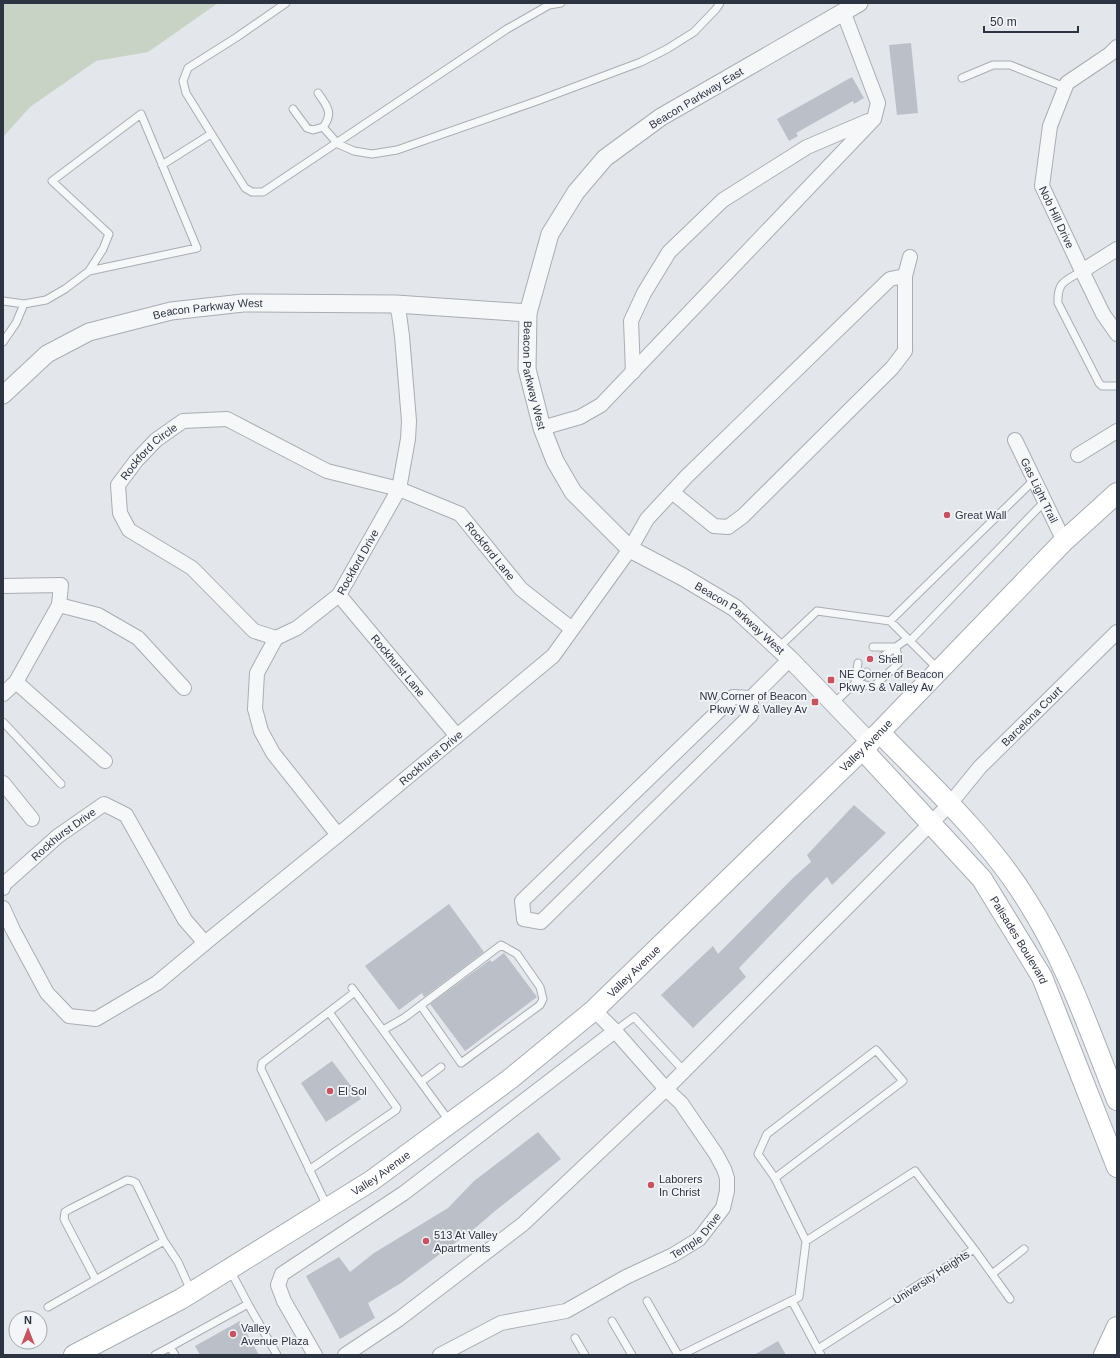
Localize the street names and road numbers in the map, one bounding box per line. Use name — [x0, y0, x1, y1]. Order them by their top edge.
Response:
street label: Beacon Parkway East — [647, 65, 745, 131]
street label: Nob Hill Drive — [1037, 184, 1076, 250]
street label: Beacon Parkway West — [152, 296, 263, 321]
street label: Beacon Parkway West — [521, 321, 548, 431]
street label: Rockford Circle — [118, 421, 179, 482]
street label: Gas Light Trail — [1019, 456, 1060, 525]
street label: Rockford Lane — [463, 519, 517, 583]
street label: Rockford Drive — [335, 527, 381, 597]
street label: Beacon Parkway West — [693, 580, 787, 657]
street label: Rockhurst Lane — [369, 632, 427, 699]
street label: Barcelona Court — [999, 684, 1064, 748]
street label: Valley Avenue — [837, 717, 895, 774]
street label: Rockhurst Drive — [397, 728, 465, 787]
street label: Rockhurst Drive — [29, 806, 98, 863]
street label: Palisades Boulevard — [988, 894, 1050, 986]
street label: Valley Avenue — [605, 943, 663, 1000]
street label: Valley Avenue — [349, 1148, 412, 1198]
street label: Temple Drive — [668, 1210, 723, 1261]
street label: University Heights — [891, 1248, 972, 1306]

